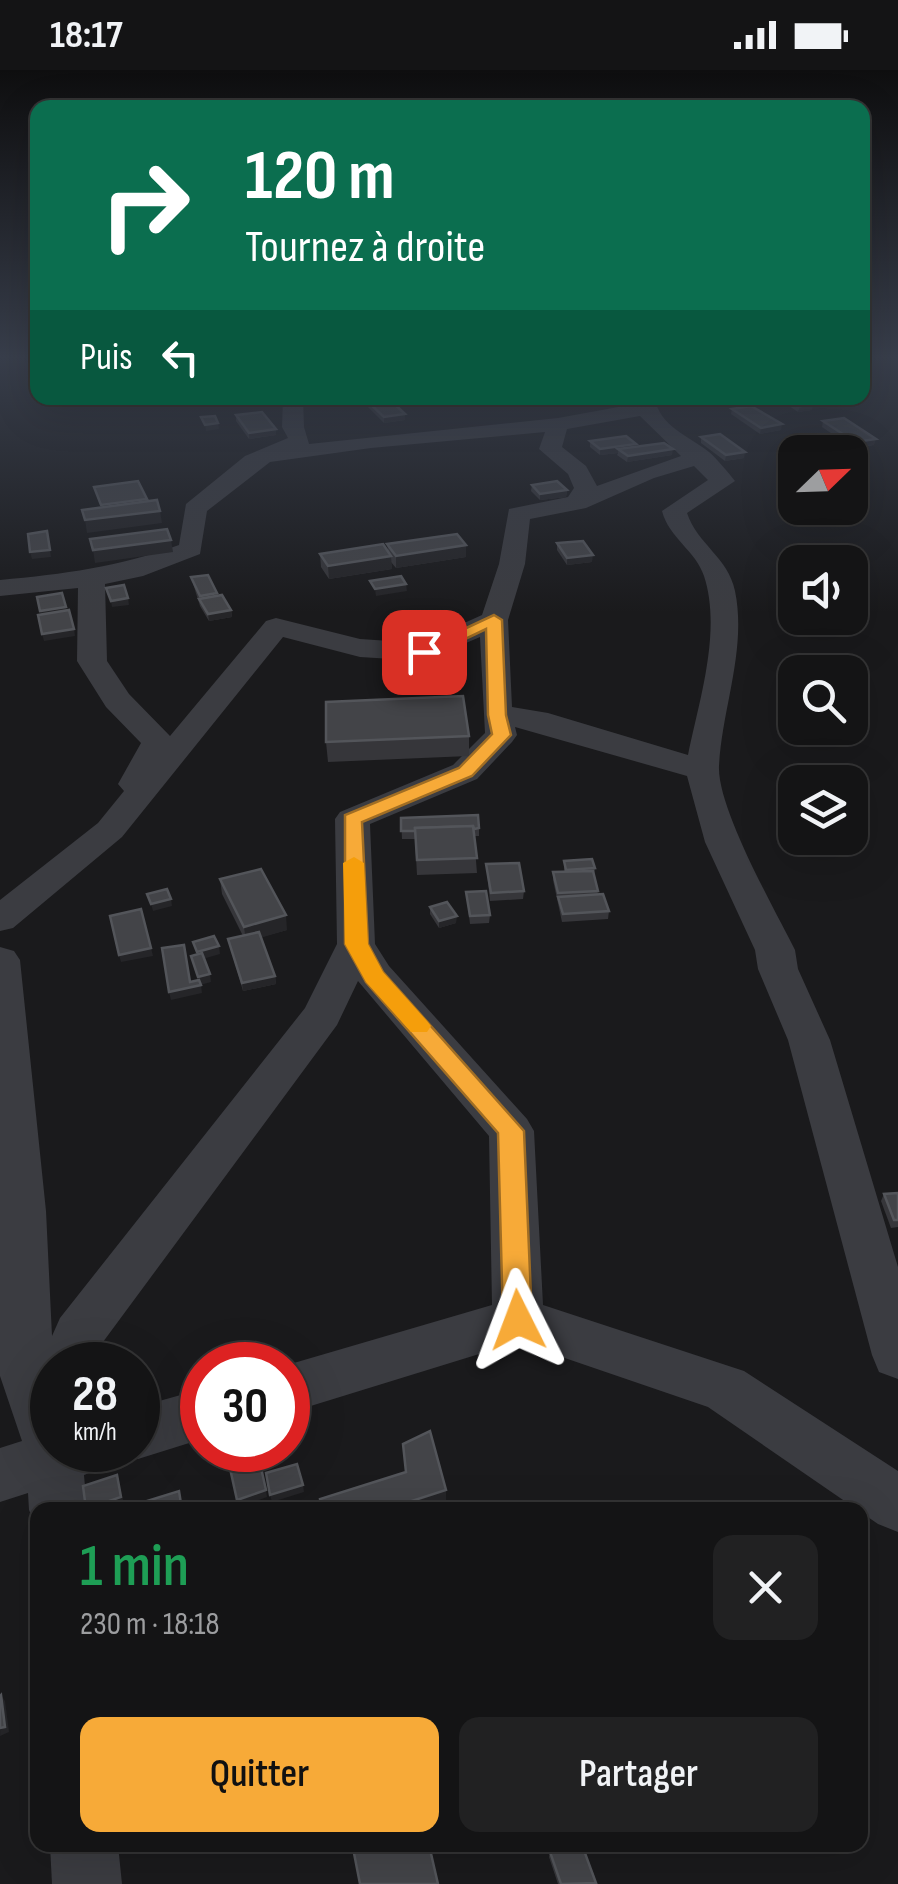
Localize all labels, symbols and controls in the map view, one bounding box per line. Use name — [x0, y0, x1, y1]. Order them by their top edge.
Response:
text: 18:17 — [50, 13, 123, 58]
text: 120 m — [245, 135, 395, 219]
icon: right — [80, 140, 210, 270]
text: Tournez à droite — [245, 220, 485, 275]
icon: left — [153, 330, 208, 385]
text: Puis — [80, 335, 133, 380]
north arrow — [778, 435, 868, 525]
map controls — [778, 435, 868, 855]
button: sound — [778, 545, 868, 635]
pin — [382, 610, 467, 695]
icon: arrive — [397, 625, 452, 680]
button: search — [778, 655, 868, 745]
button: layers — [778, 765, 868, 855]
position arrow — [466, 1268, 570, 1372]
speed limit sign: 30 — [180, 1342, 310, 1472]
text: 28 — [72, 1365, 118, 1425]
text: km/h — [73, 1417, 117, 1448]
text: 1 min — [80, 1531, 189, 1603]
button: close — [713, 1535, 818, 1640]
text: 230 m · 18:18 — [80, 1605, 220, 1644]
button: Quitter — [80, 1717, 439, 1832]
button: Partager — [459, 1717, 818, 1832]

